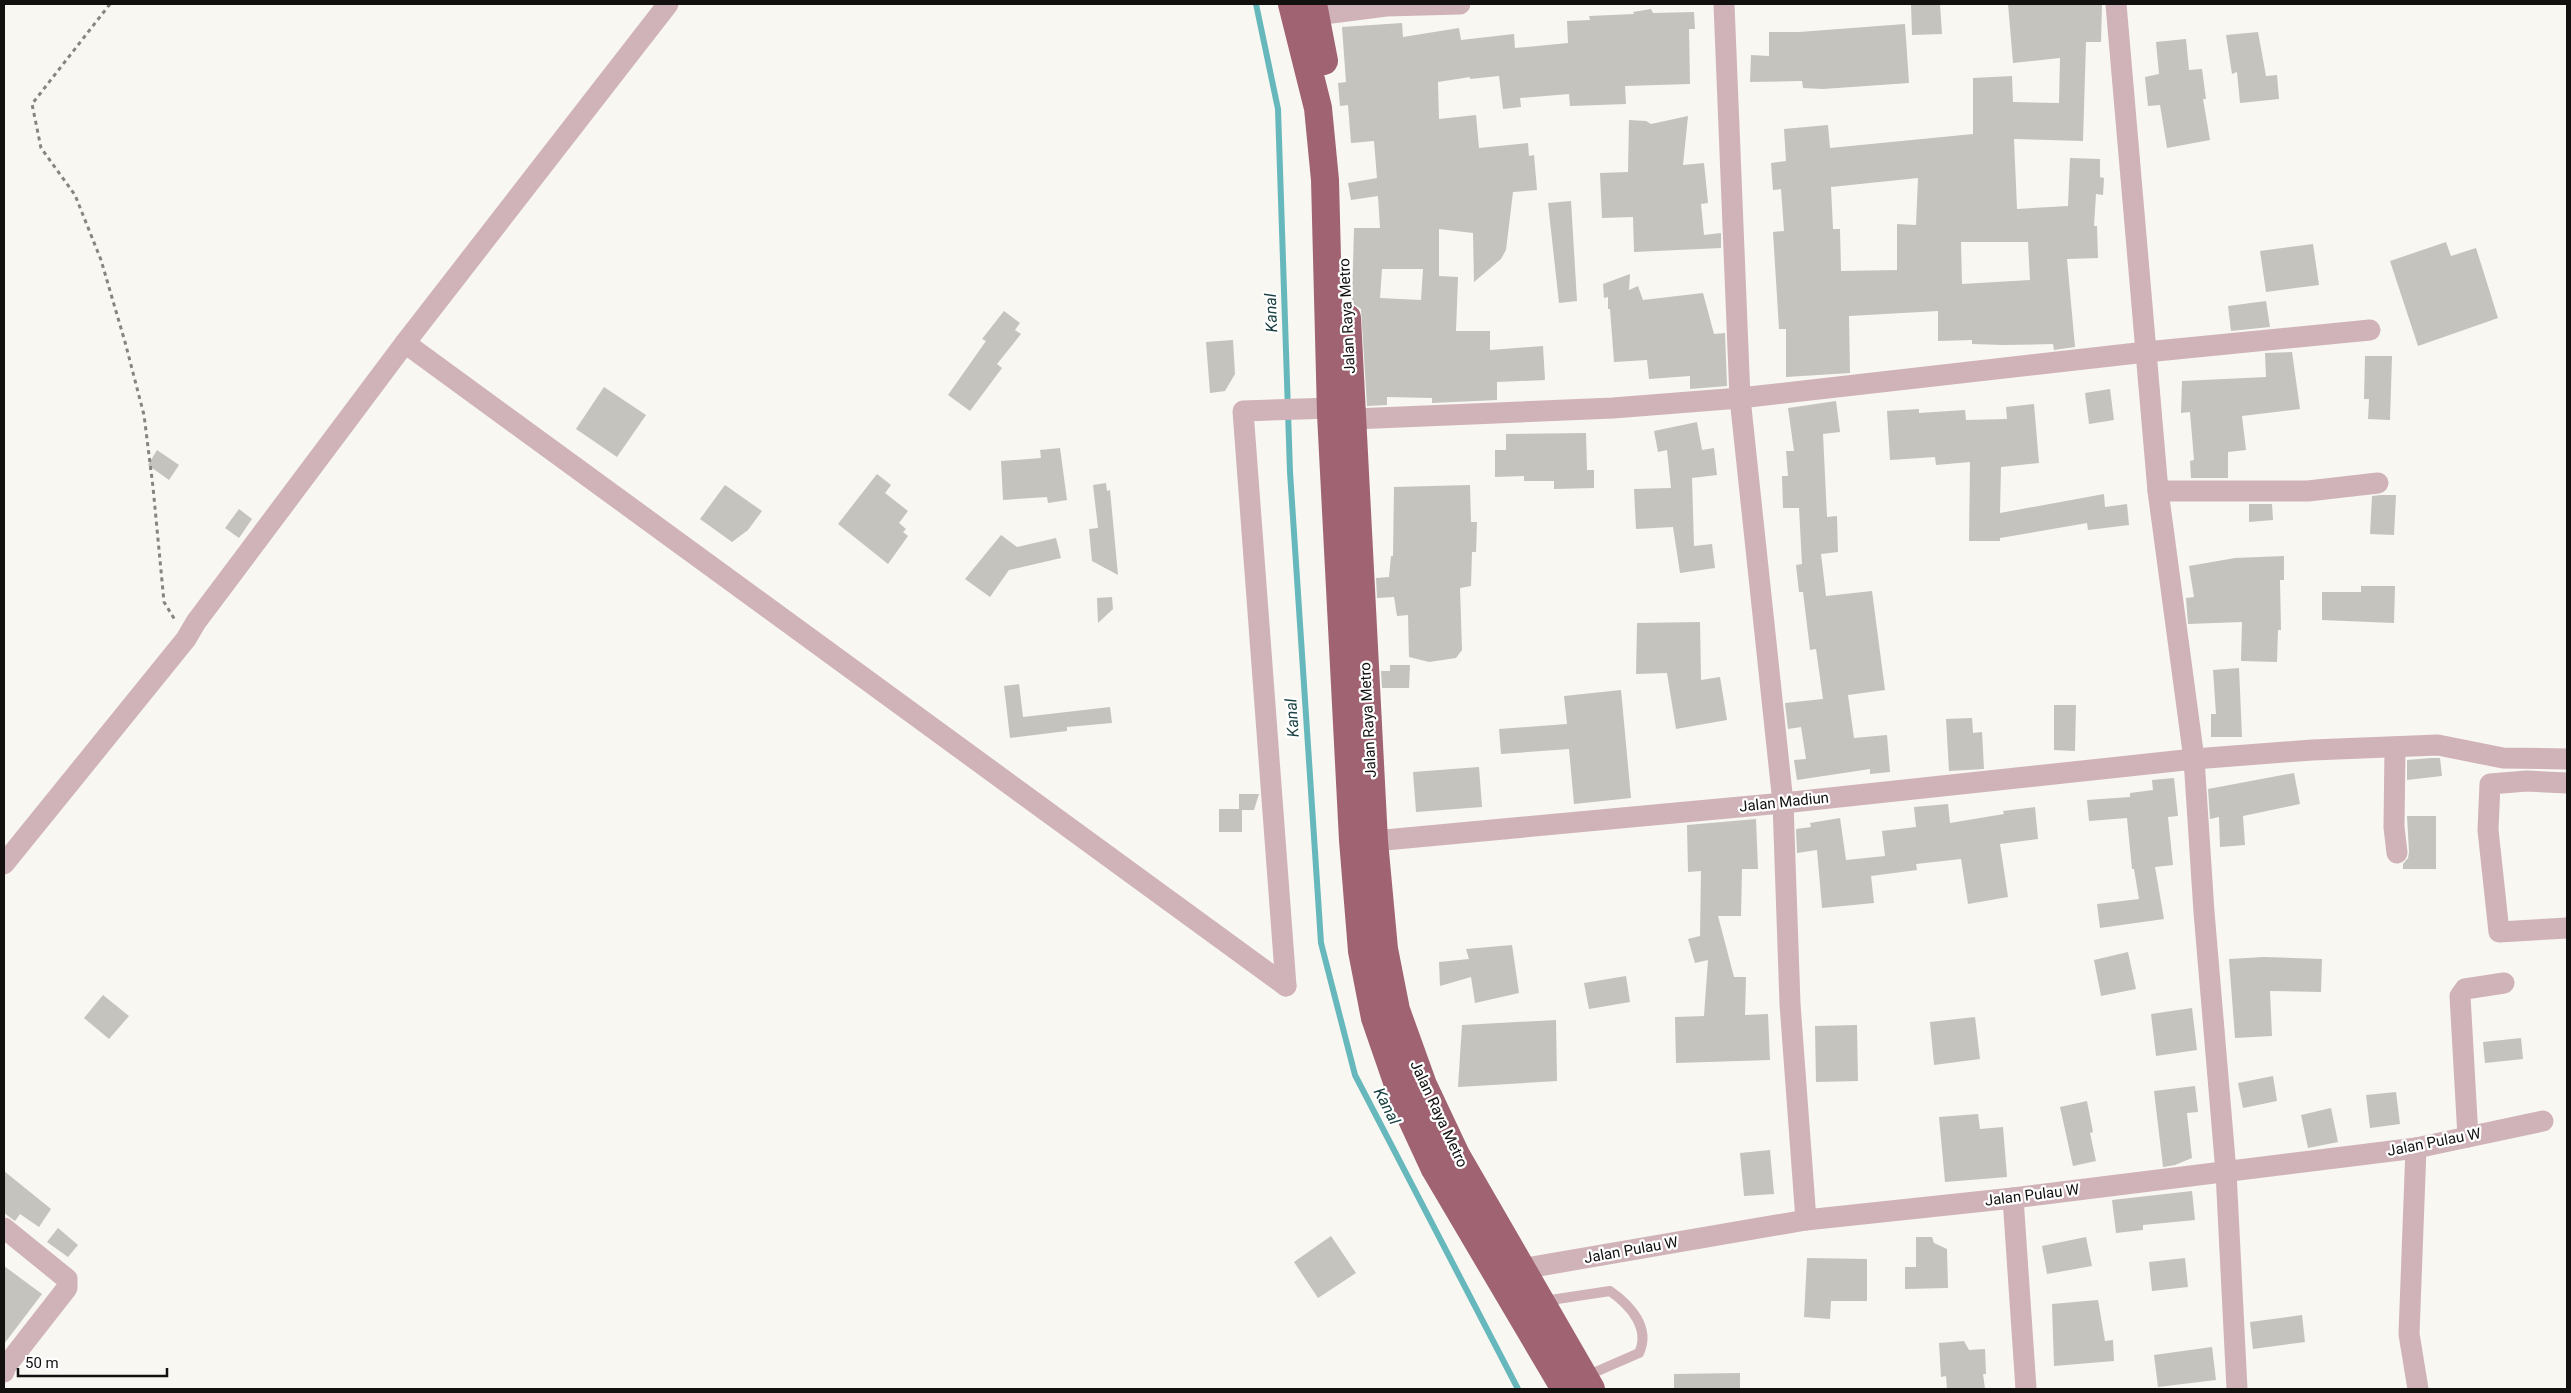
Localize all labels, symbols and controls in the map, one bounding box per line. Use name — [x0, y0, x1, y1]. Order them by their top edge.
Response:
street label: Jalan Raya Metro — [1335, 258, 1359, 374]
water label: Kanal — [1261, 293, 1281, 333]
street label: Jalan Raya Metro — [1356, 662, 1380, 778]
water label: Kanal — [1281, 698, 1303, 738]
street label: Jalan Madiun — [1738, 788, 1830, 816]
street label: Jalan Raya Metro — [1406, 1058, 1472, 1170]
water label: Kanal — [1370, 1084, 1404, 1128]
street label: Jalan Pulau W — [2386, 1124, 2482, 1160]
street label: Jalan Pulau W — [1984, 1180, 2080, 1210]
street label: Jalan Pulau W — [1583, 1233, 1679, 1267]
scale bar — [18, 1346, 166, 1378]
text: 50 m — [25, 1354, 59, 1372]

